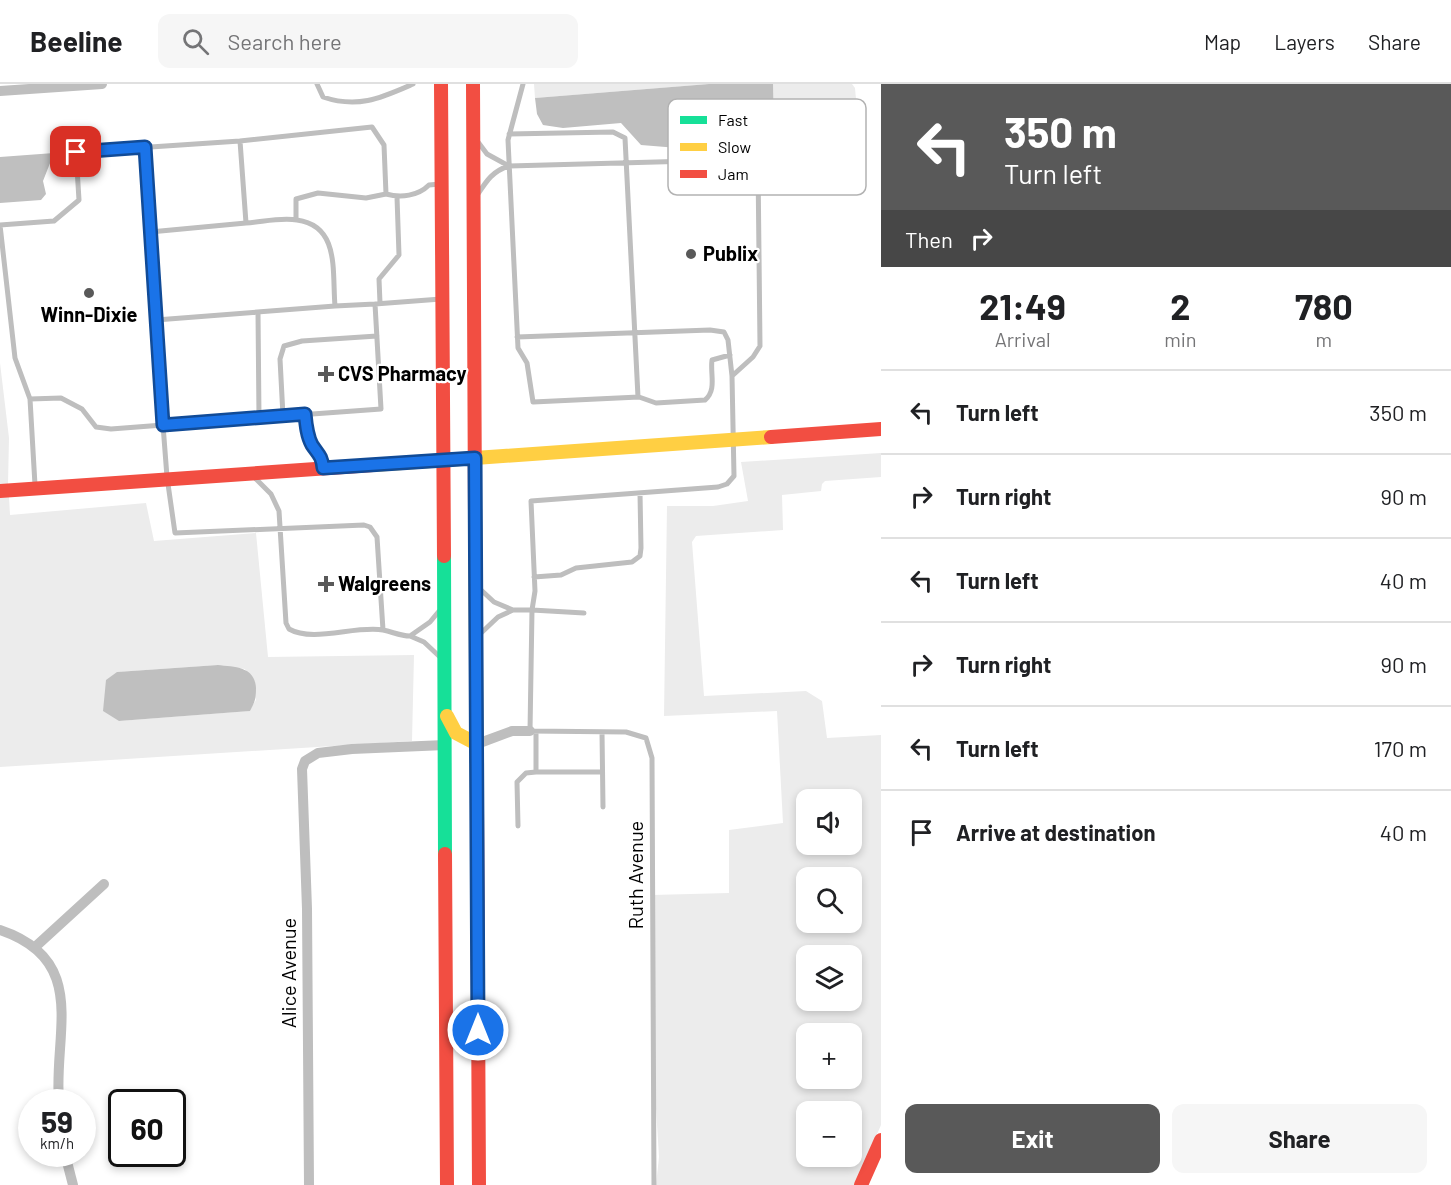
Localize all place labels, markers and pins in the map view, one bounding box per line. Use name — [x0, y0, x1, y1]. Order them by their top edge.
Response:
pin — [50, 126, 101, 177]
place label: Publix — [703, 241, 758, 265]
marker: Publix — [684, 247, 698, 261]
marker: Winn-Dixie — [82, 286, 96, 300]
place label: Winn-Dixie — [41, 302, 138, 326]
place label: CVS Pharmacy — [338, 361, 467, 385]
marker: CVS Pharmacy — [319, 367, 333, 381]
place label: Walgreens — [338, 571, 431, 595]
marker: Walgreens — [319, 577, 333, 591]

